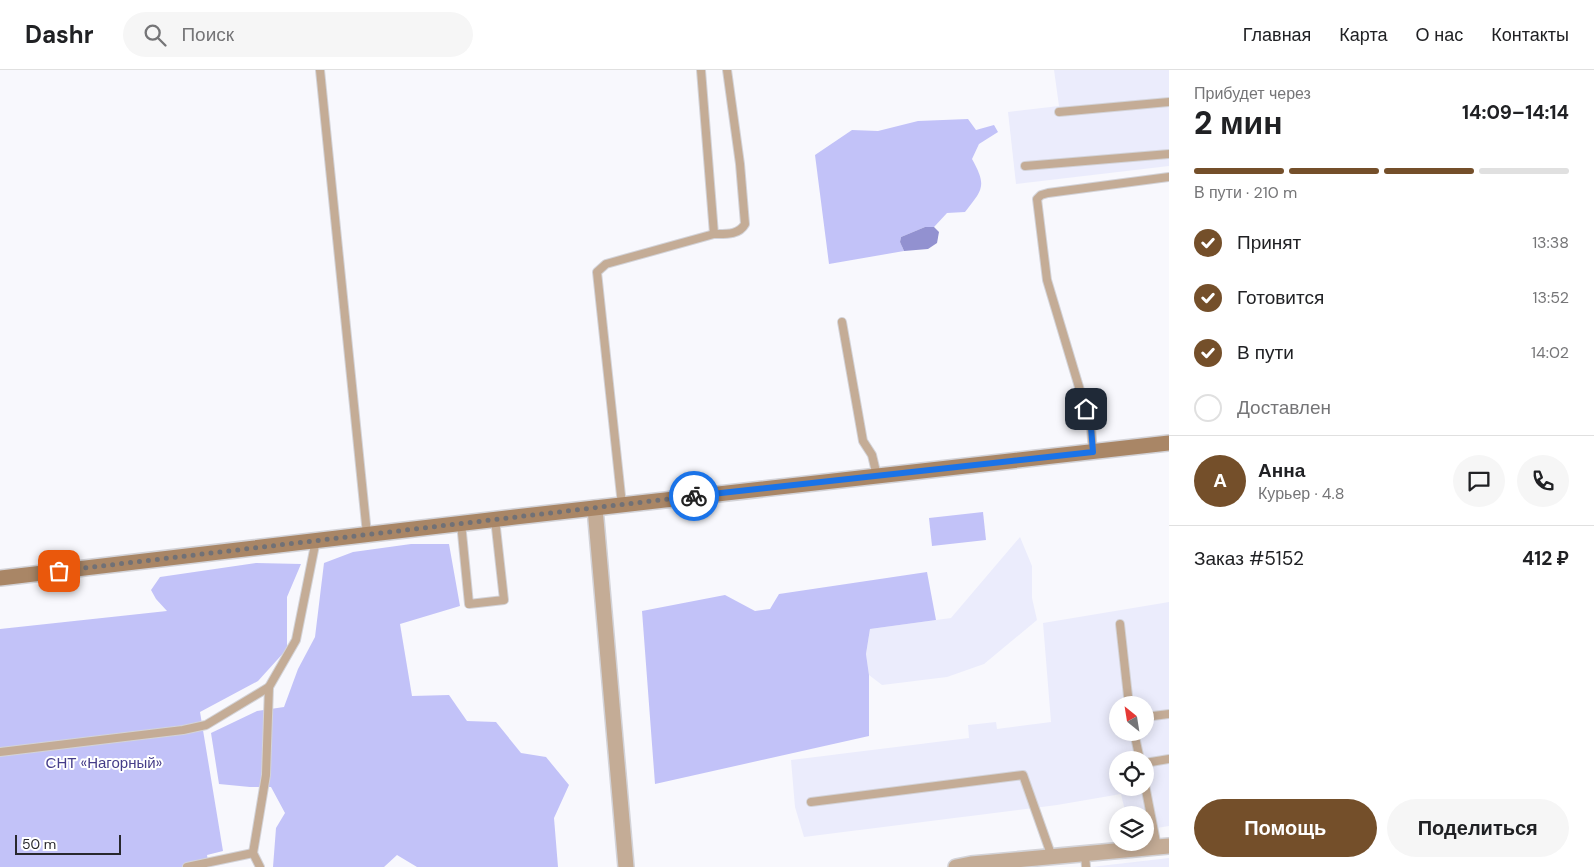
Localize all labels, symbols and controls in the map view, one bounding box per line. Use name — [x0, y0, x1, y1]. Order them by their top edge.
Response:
search box — [123, 12, 473, 57]
text: Dashr — [25, 19, 93, 50]
icon: search — [141, 21, 169, 49]
text: Поиск — [181, 22, 234, 47]
text: Главная — [1243, 23, 1311, 47]
text: Карта — [1339, 23, 1388, 47]
text: О нас — [1416, 23, 1463, 47]
text: Контакты — [1491, 23, 1569, 47]
text: Прибудет через — [1194, 83, 1311, 104]
text: 14:09–14:14 — [1462, 100, 1569, 125]
text: 2 мин — [1194, 102, 1283, 144]
text: В пути · 210 m — [1194, 182, 1297, 203]
icon: check — [1194, 229, 1222, 257]
text: Принят — [1237, 230, 1301, 255]
text: 13:38 — [1532, 232, 1569, 253]
icon: check — [1194, 284, 1222, 312]
text: Готовится — [1237, 285, 1324, 310]
text: 13:52 — [1533, 287, 1569, 308]
icon: check — [1194, 339, 1222, 367]
text: В пути — [1237, 340, 1294, 365]
text: 14:02 — [1531, 342, 1569, 363]
pin — [1065, 388, 1107, 430]
icon: home — [1072, 395, 1100, 423]
text: Доставлен — [1237, 395, 1331, 420]
button: chat — [1453, 455, 1505, 507]
button: phone — [1517, 455, 1569, 507]
text: Анна — [1258, 458, 1305, 483]
text: А — [1213, 468, 1227, 493]
courier — [669, 471, 719, 521]
icon: bike — [680, 482, 708, 510]
text: Курьер · 4.8 — [1258, 483, 1344, 504]
text: Заказ #5152 — [1194, 546, 1304, 571]
text: 412 ₽ — [1522, 546, 1569, 571]
pin — [38, 550, 80, 592]
icon: bag — [45, 557, 73, 585]
north arrow — [1109, 696, 1154, 741]
map controls — [1109, 696, 1154, 851]
button: locate — [1109, 751, 1154, 796]
park label: СНТ «Нагорный» — [46, 753, 163, 773]
button: Помощь — [1194, 799, 1377, 857]
button: Поделиться — [1387, 799, 1569, 857]
button: layers — [1109, 806, 1154, 851]
scale bar — [15, 832, 121, 855]
text: 50 m — [22, 835, 56, 853]

